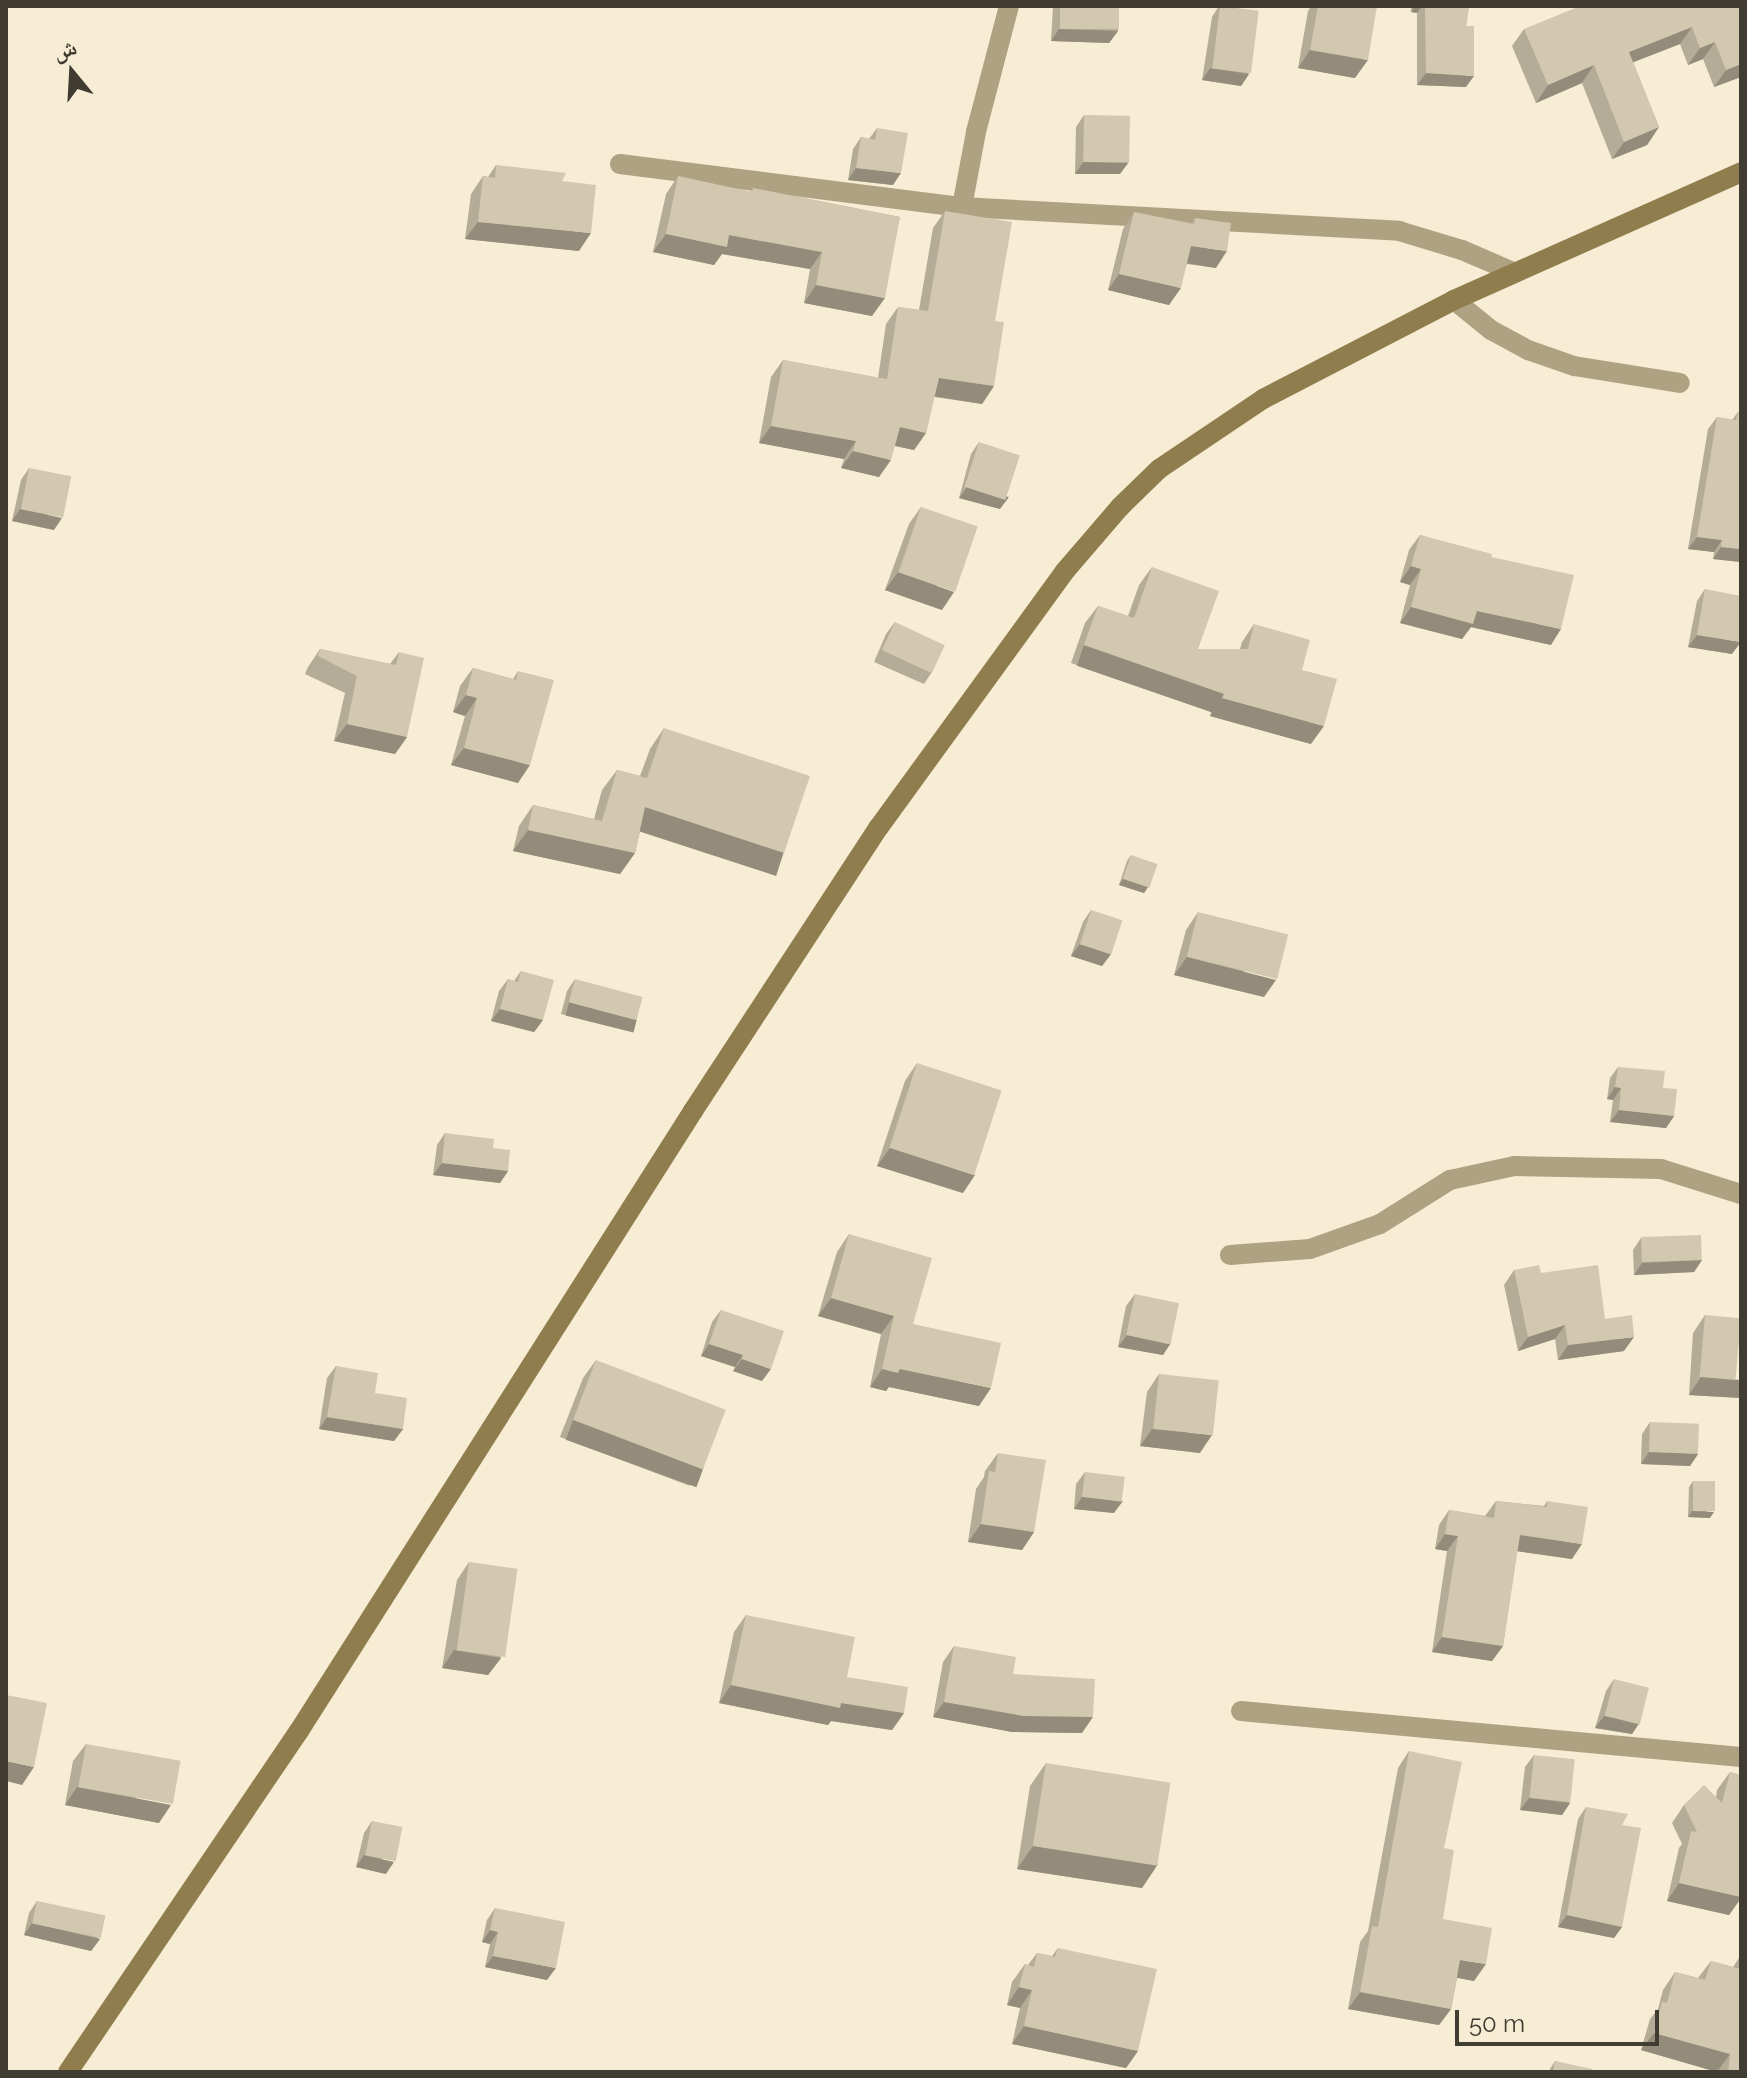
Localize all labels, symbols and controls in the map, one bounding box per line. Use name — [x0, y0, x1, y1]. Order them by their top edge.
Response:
north arrow — [32, 32, 112, 112]
text: ش — [49, 33, 80, 65]
scale bar — [1459, 1994, 1663, 2044]
text: 50 m — [1469, 2009, 1525, 2038]

